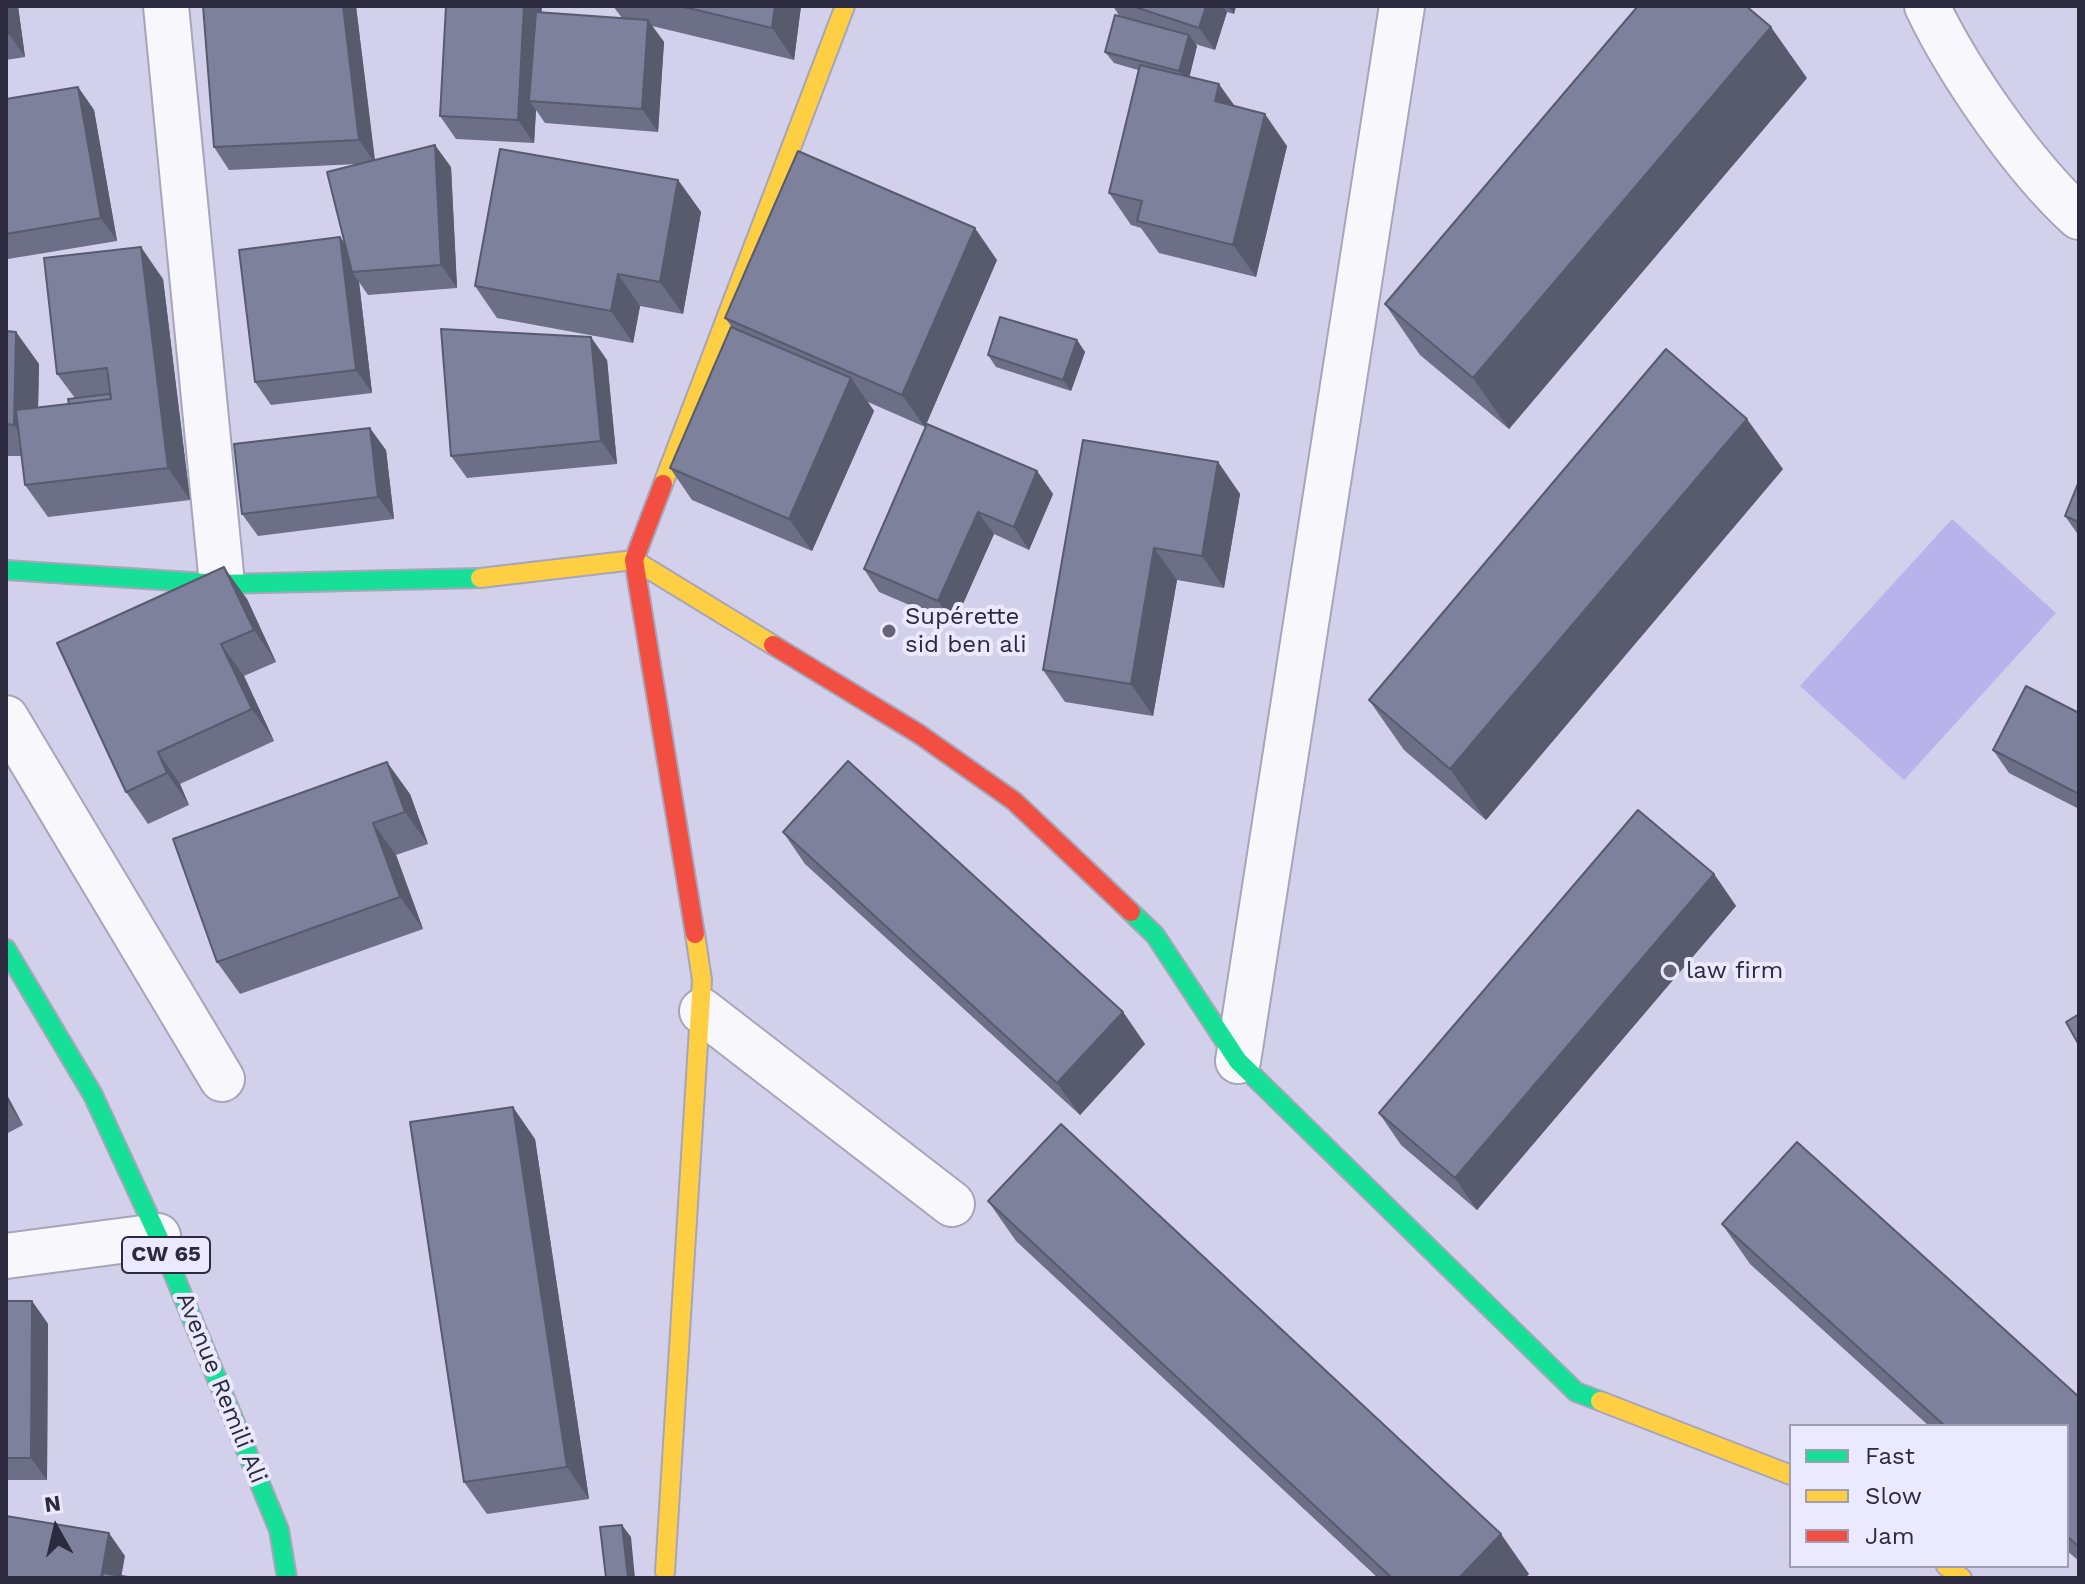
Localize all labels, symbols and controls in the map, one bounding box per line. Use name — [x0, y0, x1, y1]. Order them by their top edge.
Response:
place label: Supérette sid ben ali — [905, 603, 1027, 659]
marker: Supérette sid ben ali — [880, 622, 898, 640]
place label: law firm — [1686, 957, 1783, 985]
marker: law firm — [1661, 962, 1679, 980]
road number: CW 65 — [122, 1237, 210, 1273]
street label: Avenue Remili Ali — [170, 1288, 272, 1488]
legend — [1789, 1424, 2069, 1568]
text: Fast — [1865, 1442, 1915, 1470]
text: Slow — [1865, 1482, 1922, 1510]
north arrow — [16, 1488, 96, 1568]
text: N — [43, 1490, 62, 1517]
text: Jam — [1865, 1522, 1915, 1550]

